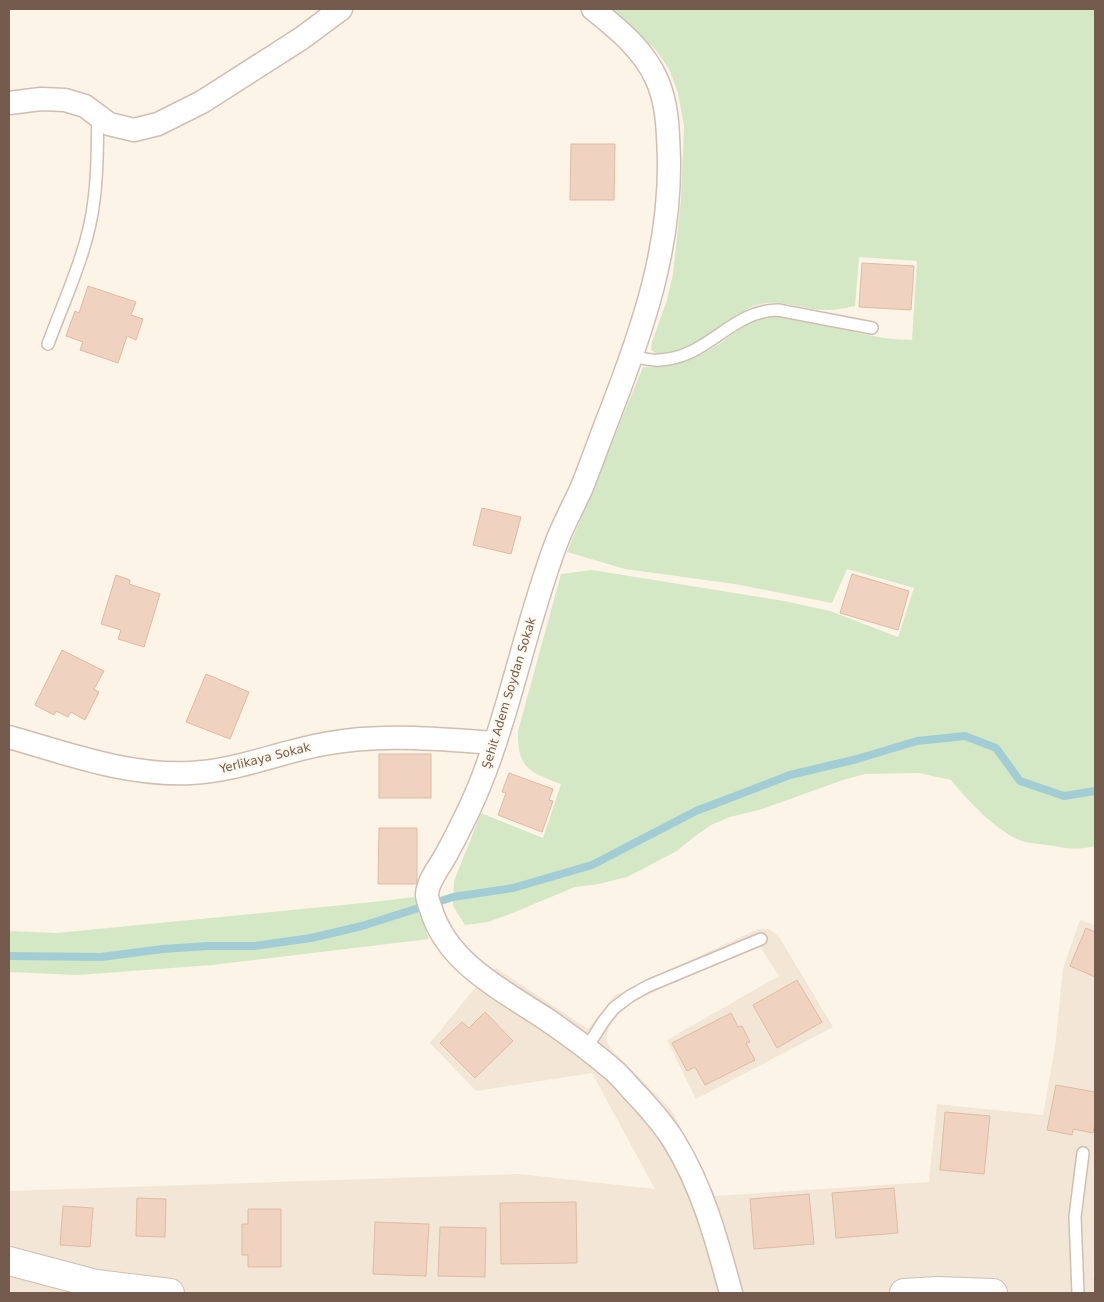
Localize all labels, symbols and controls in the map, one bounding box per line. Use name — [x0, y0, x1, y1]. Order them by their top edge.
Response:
street label: Şehit Adem Soydan Sokak — [479, 616, 539, 770]
street label: Yerlikaya Sokak — [217, 740, 312, 776]

